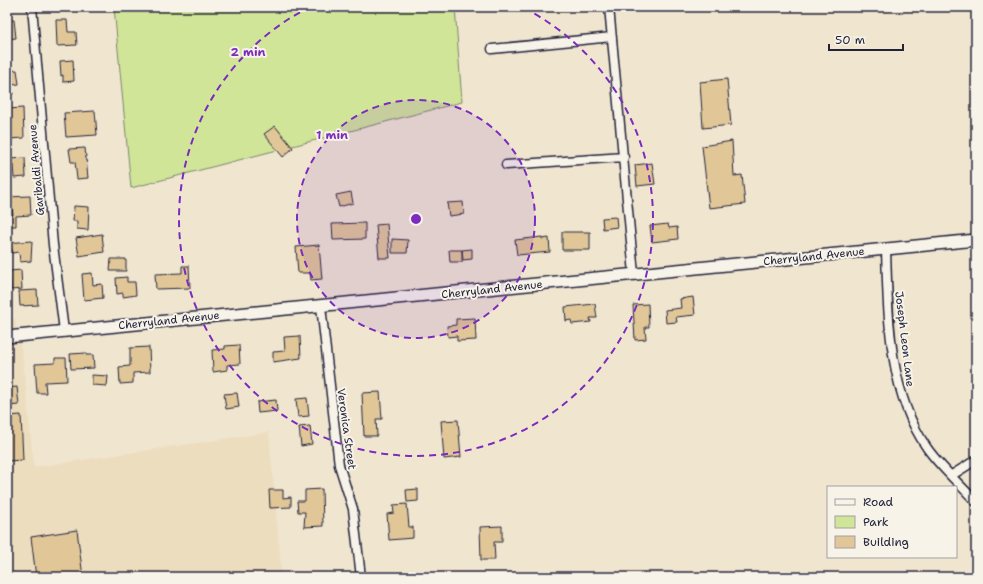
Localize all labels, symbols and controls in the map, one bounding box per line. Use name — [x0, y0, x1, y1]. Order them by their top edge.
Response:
scale bar — [829, 26, 903, 52]
text: 50 m — [835, 32, 865, 48]
text: 2 min — [231, 44, 266, 60]
street label: Garibaldi Avenue — [25, 124, 48, 216]
text: 1 min — [316, 127, 348, 143]
centre of rings — [409, 212, 423, 226]
street label: Cherryland Avenue — [763, 244, 865, 269]
street label: Cherryland Avenue — [441, 277, 543, 302]
street label: Joseph Leon Lane — [891, 291, 918, 388]
street label: Cherryland Avenue — [118, 308, 220, 333]
street label: Veronica Street — [333, 388, 360, 471]
legend — [827, 486, 957, 558]
text: Road — [863, 494, 894, 510]
text: Park — [863, 514, 889, 530]
text: Building — [863, 534, 909, 550]

